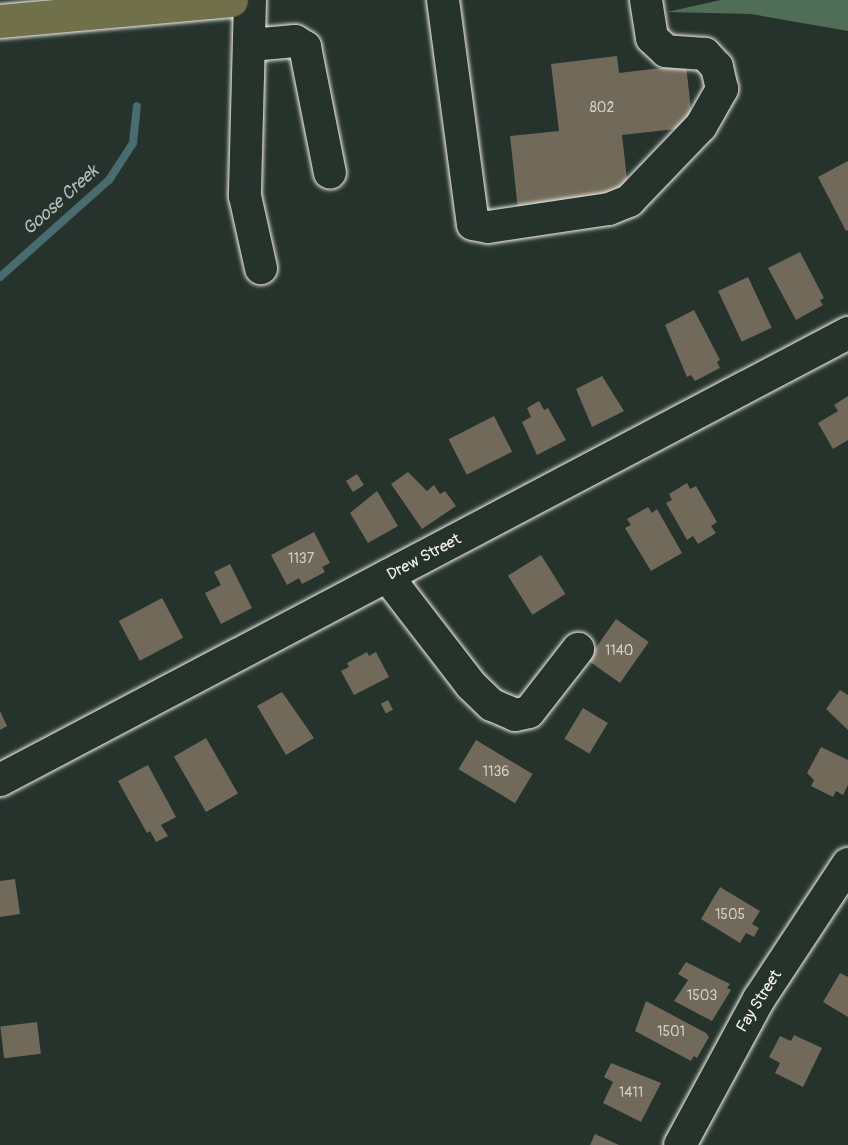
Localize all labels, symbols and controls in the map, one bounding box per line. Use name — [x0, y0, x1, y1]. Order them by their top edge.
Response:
house number: 802 — [590, 100, 614, 116]
water label: Goose Creek — [19, 161, 103, 241]
street label: Drew Street — [384, 530, 464, 584]
house number: 1137 — [288, 551, 314, 567]
house number: 1140 — [605, 643, 633, 659]
house number: 1136 — [483, 764, 509, 780]
house number: 1505 — [715, 907, 745, 923]
street label: Fay Street — [732, 966, 786, 1036]
house number: 1503 — [687, 988, 717, 1004]
house number: 1501 — [657, 1024, 685, 1040]
house number: 1411 — [619, 1085, 643, 1101]

